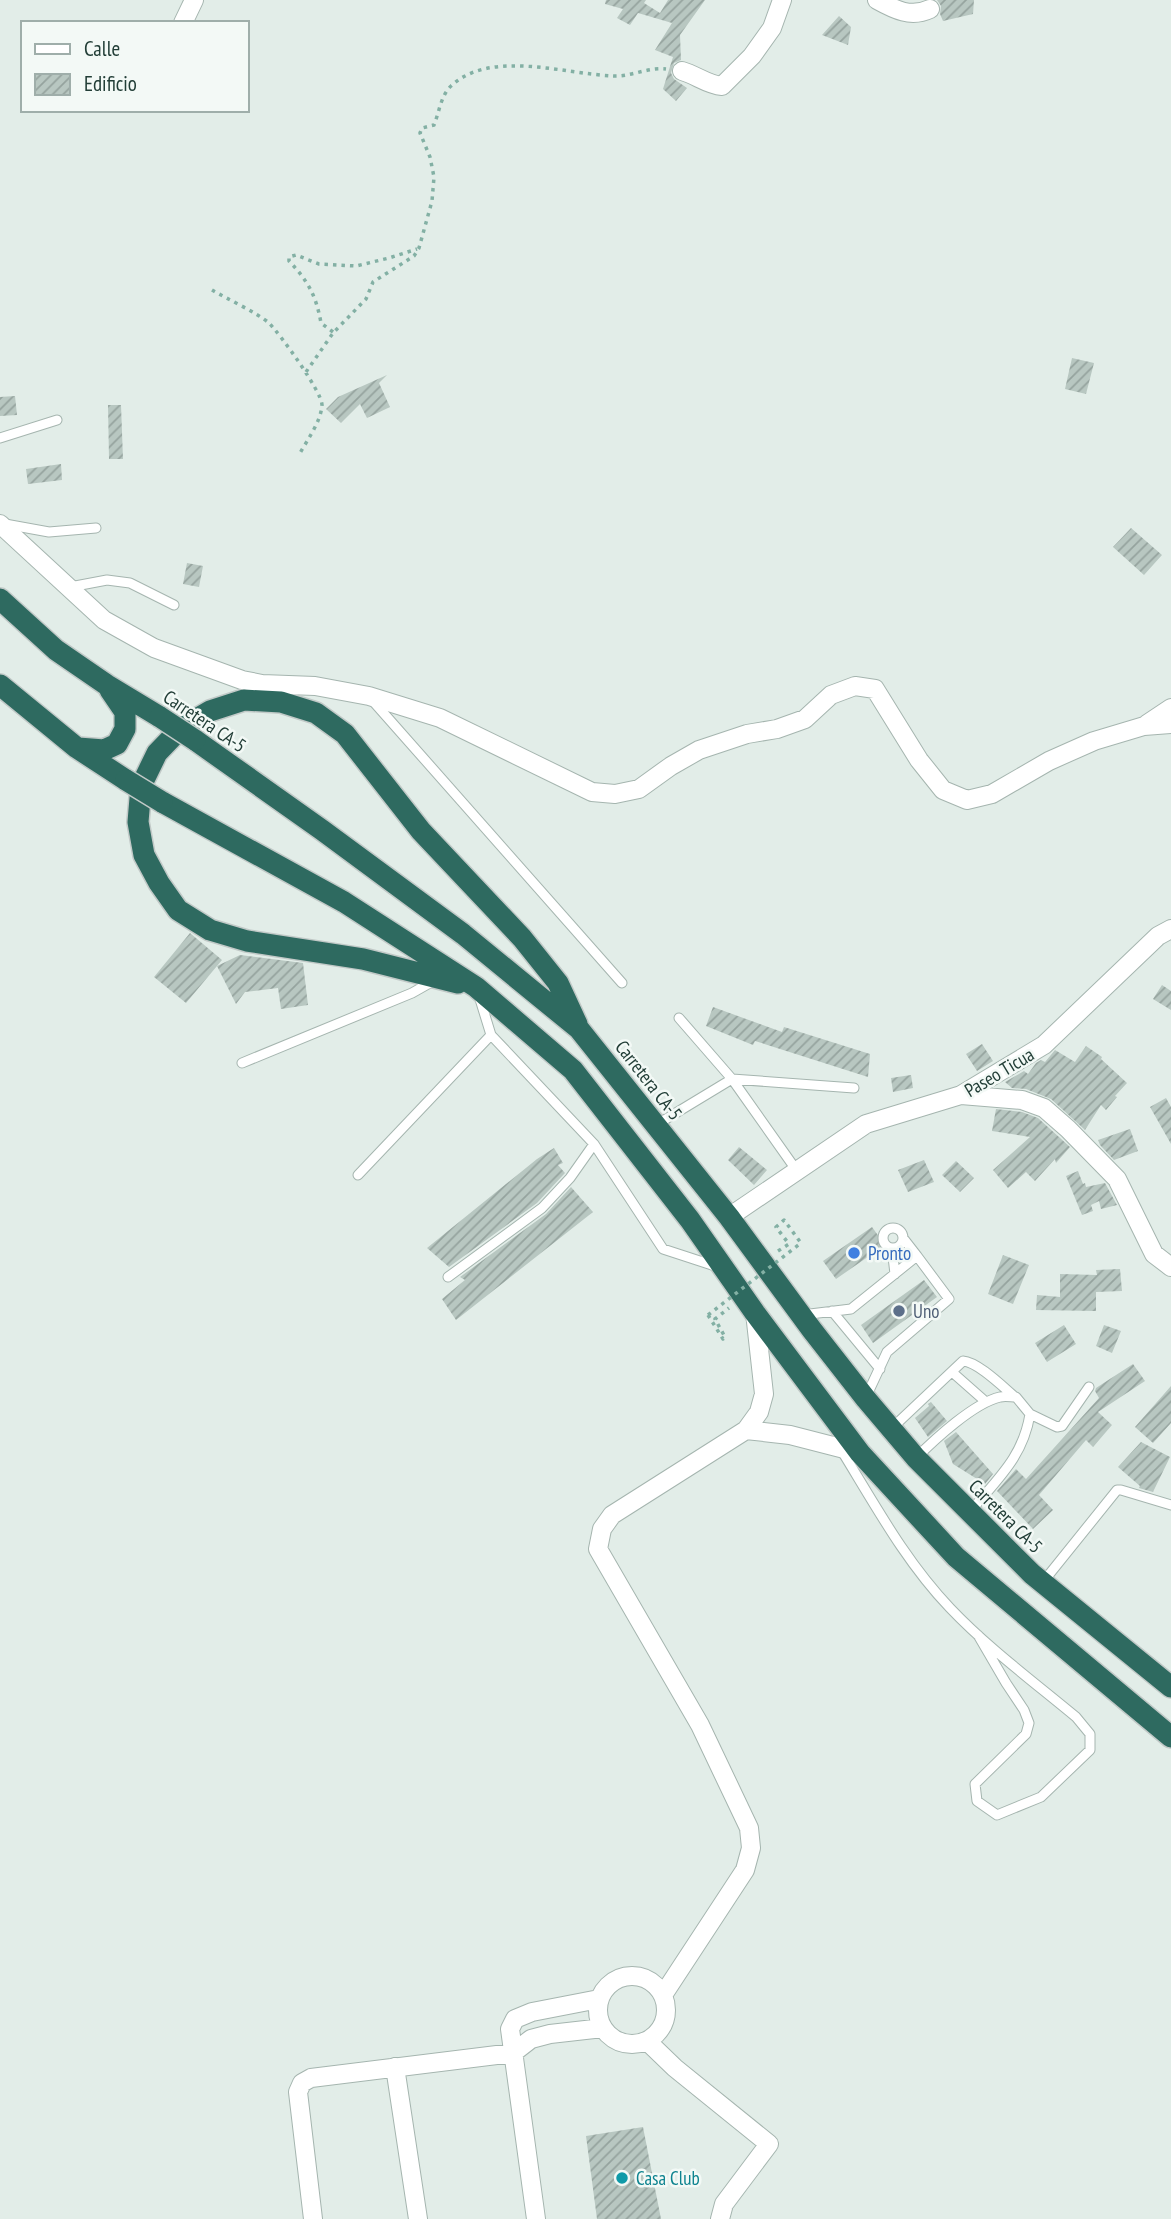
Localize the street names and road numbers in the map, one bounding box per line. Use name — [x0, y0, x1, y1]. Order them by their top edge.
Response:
street label: Carretera CA-5 — [159, 685, 251, 757]
street label: Carretera CA-5 — [610, 1035, 688, 1125]
street label: Paseo Ticua — [960, 1042, 1038, 1102]
street label: Carretera CA-5 — [964, 1474, 1048, 1558]

